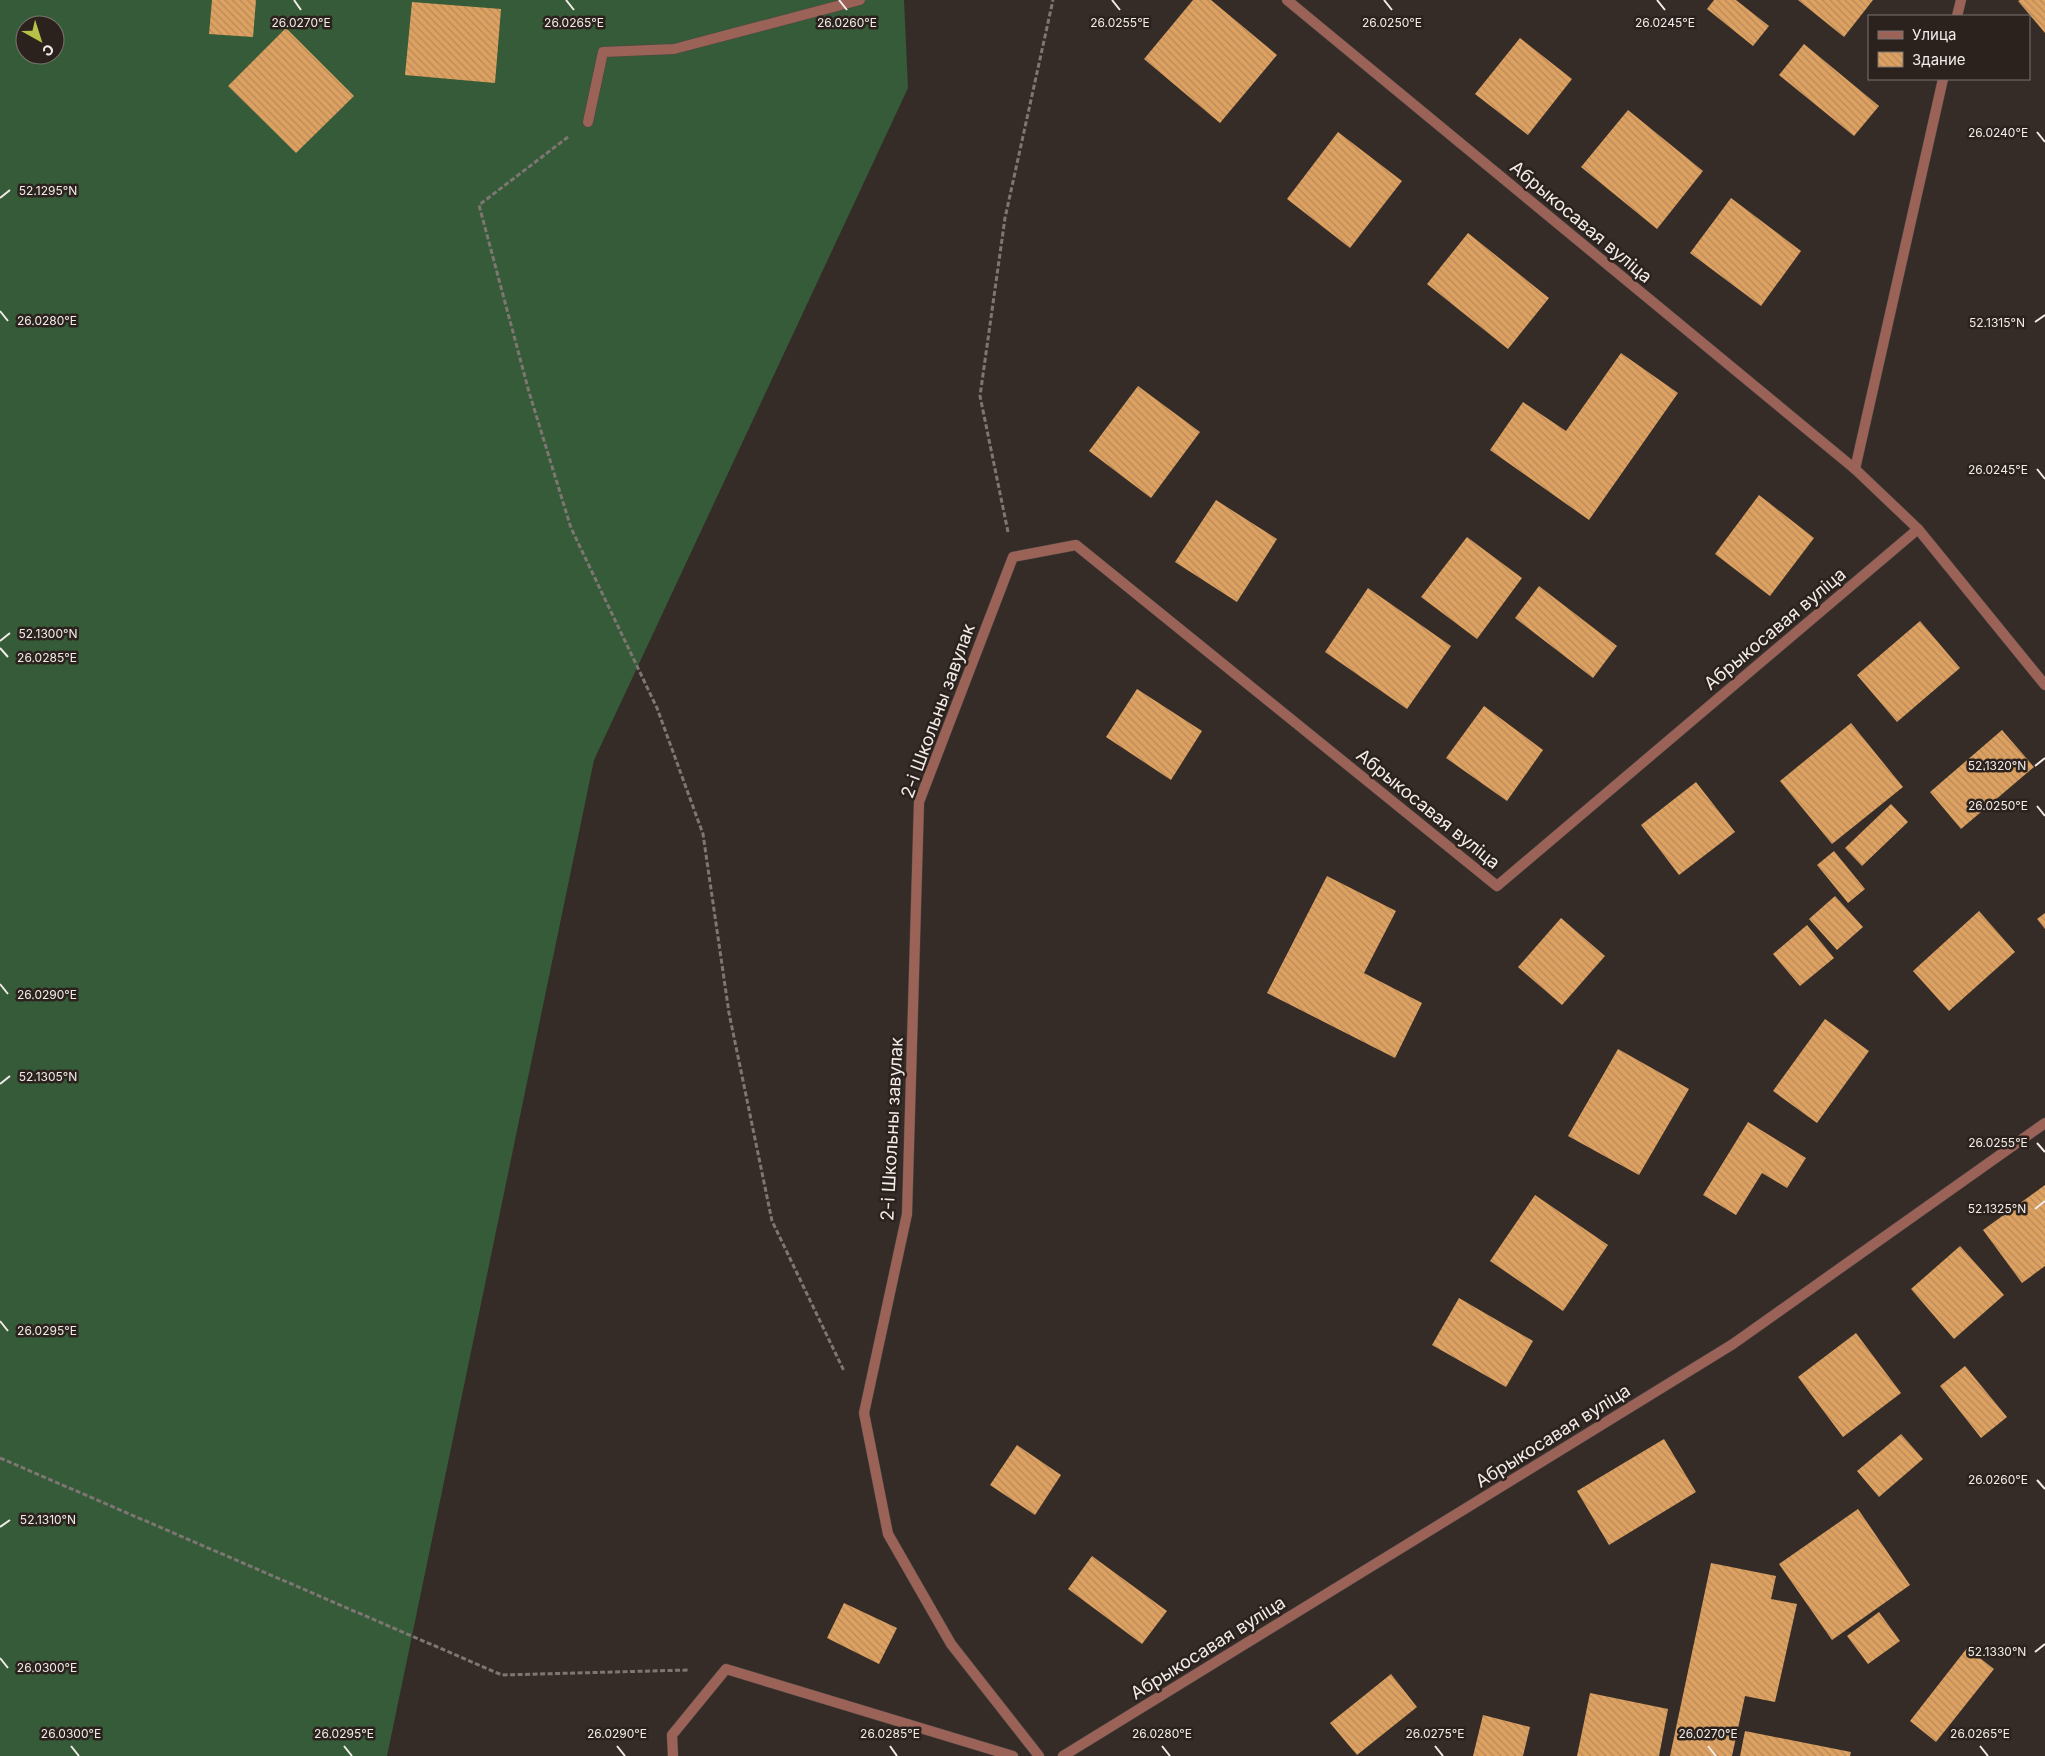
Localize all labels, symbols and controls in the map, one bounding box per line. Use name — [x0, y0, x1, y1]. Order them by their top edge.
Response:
north arrow — [15, 15, 65, 65]
text: 26.0270°E — [271, 15, 331, 30]
text: 26.0265°E — [544, 15, 604, 30]
text: 26.0260°E — [817, 15, 877, 30]
text: 26.0255°E — [1090, 15, 1150, 30]
text: 26.0250°E — [1362, 15, 1422, 30]
text: 26.0245°E — [1635, 15, 1695, 30]
legend — [1868, 15, 2030, 80]
text: Улица — [1912, 25, 1956, 44]
text: С — [39, 41, 58, 60]
text: Здание — [1912, 50, 1966, 69]
text: 26.0240°E — [1968, 125, 2028, 140]
street label: Абрыкосавая вуліца — [1506, 156, 1656, 287]
text: 52.1295°N — [19, 183, 77, 198]
text: 26.0280°E — [17, 313, 77, 328]
text: 52.1315°N — [1969, 315, 2025, 330]
text: 26.0245°E — [1968, 462, 2028, 477]
street label: Абрыкосавая вуліца — [1700, 563, 1850, 694]
street label: 2-і Школьны завулак — [896, 621, 979, 801]
text: 52.1300°N — [19, 626, 77, 641]
text: 26.0285°E — [17, 650, 77, 665]
street label: Абрыкосавая вуліца — [1352, 744, 1504, 873]
text: 52.1320°N — [1968, 758, 2026, 773]
text: 26.0250°E — [1968, 798, 2028, 813]
text: 26.0290°E — [17, 987, 77, 1002]
street label: 2-і Школьны завулак — [876, 1036, 907, 1221]
text: 52.1305°N — [19, 1069, 77, 1084]
text: 26.0255°E — [1968, 1135, 2028, 1150]
text: 52.1325°N — [1968, 1201, 2026, 1216]
text: 26.0295°E — [17, 1323, 77, 1338]
street label: Абрыкосавая вуліца — [1472, 1379, 1634, 1492]
text: 26.0260°E — [1968, 1472, 2028, 1487]
text: 52.1310°N — [20, 1512, 76, 1527]
street label: Абрыкосавая вуліца — [1127, 1591, 1289, 1704]
text: 52.1330°N — [1968, 1644, 2026, 1659]
text: 26.0300°E — [17, 1660, 77, 1675]
text: 26.0300°E — [41, 1726, 101, 1741]
text: 26.0295°E — [314, 1726, 374, 1741]
text: 26.0290°E — [587, 1726, 647, 1741]
text: 26.0285°E — [860, 1726, 920, 1741]
text: 26.0280°E — [1132, 1726, 1192, 1741]
text: 26.0275°E — [1405, 1726, 1465, 1741]
text: 26.0270°E — [1678, 1726, 1738, 1741]
text: 26.0265°E — [1950, 1726, 2010, 1741]

